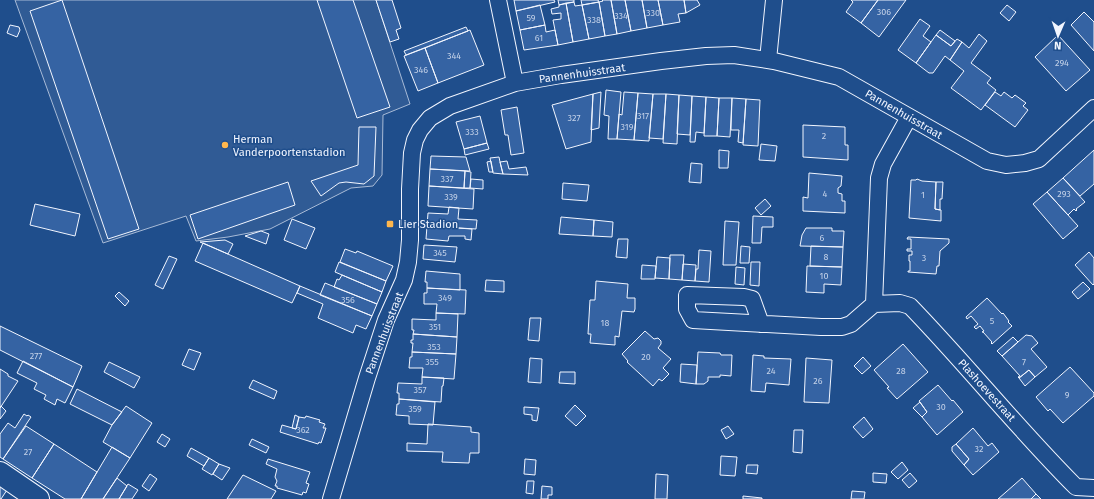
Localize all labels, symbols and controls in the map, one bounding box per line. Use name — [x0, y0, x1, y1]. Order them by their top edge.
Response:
house number: 306 — [877, 7, 891, 17]
house number: 330 — [646, 8, 660, 18]
house number: 334 — [614, 11, 628, 21]
house number: 59 — [526, 13, 536, 23]
house number: 338 — [587, 15, 601, 25]
north arrow — [1038, 16, 1078, 56]
house number: 61 — [535, 33, 543, 43]
text: N — [1054, 39, 1062, 52]
house number: 344 — [447, 51, 461, 61]
house number: 294 — [1055, 58, 1069, 68]
street label: Pannenhuisstraat — [538, 61, 626, 86]
house number: 346 — [414, 65, 428, 75]
street label: Pannenhuisstraat — [863, 87, 945, 142]
house number: 317 — [637, 111, 649, 121]
house number: 327 — [568, 113, 580, 123]
house number: 319 — [621, 122, 634, 132]
house number: 333 — [465, 127, 479, 137]
house number: 2 — [822, 131, 826, 141]
place label: Herman Vanderpoortenstadion — [233, 133, 345, 159]
marker: Herman Vanderpoortenstadion — [220, 140, 230, 150]
house number: 337 — [441, 174, 453, 184]
house number: 4 — [823, 189, 828, 199]
house number: 293 — [1057, 189, 1071, 199]
house number: 1 — [921, 190, 925, 200]
house number: 339 — [444, 192, 458, 202]
place label: Lier Stadion — [398, 218, 458, 231]
marker: Lier Stadion — [385, 219, 395, 229]
house number: 6 — [820, 233, 825, 243]
house number: 345 — [433, 248, 447, 258]
house number: 8 — [824, 252, 829, 262]
house number: 3 — [922, 253, 926, 263]
house number: 10 — [820, 271, 828, 281]
street label: Pannenhuisstraat — [363, 290, 406, 376]
house number: 349 — [438, 293, 452, 303]
house number: 356 — [341, 295, 355, 305]
house number: 5 — [990, 316, 995, 326]
house number: 18 — [601, 318, 609, 328]
house number: 351 — [429, 322, 441, 332]
house number: 353 — [427, 342, 441, 352]
house number: 277 — [30, 351, 42, 361]
house number: 20 — [641, 352, 651, 362]
street label: Plashoevestraat — [955, 356, 1018, 424]
house number: 355 — [425, 357, 439, 367]
house number: 7 — [1022, 357, 1026, 367]
house number: 24 — [766, 366, 776, 376]
house number: 28 — [896, 366, 906, 376]
house number: 26 — [813, 376, 823, 386]
house number: 357 — [414, 385, 426, 395]
house number: 9 — [1065, 390, 1070, 400]
house number: 30 — [936, 402, 946, 412]
house number: 359 — [408, 404, 422, 414]
house number: 362 — [296, 425, 310, 435]
house number: 32 — [975, 444, 983, 454]
house number: 27 — [24, 447, 32, 457]

